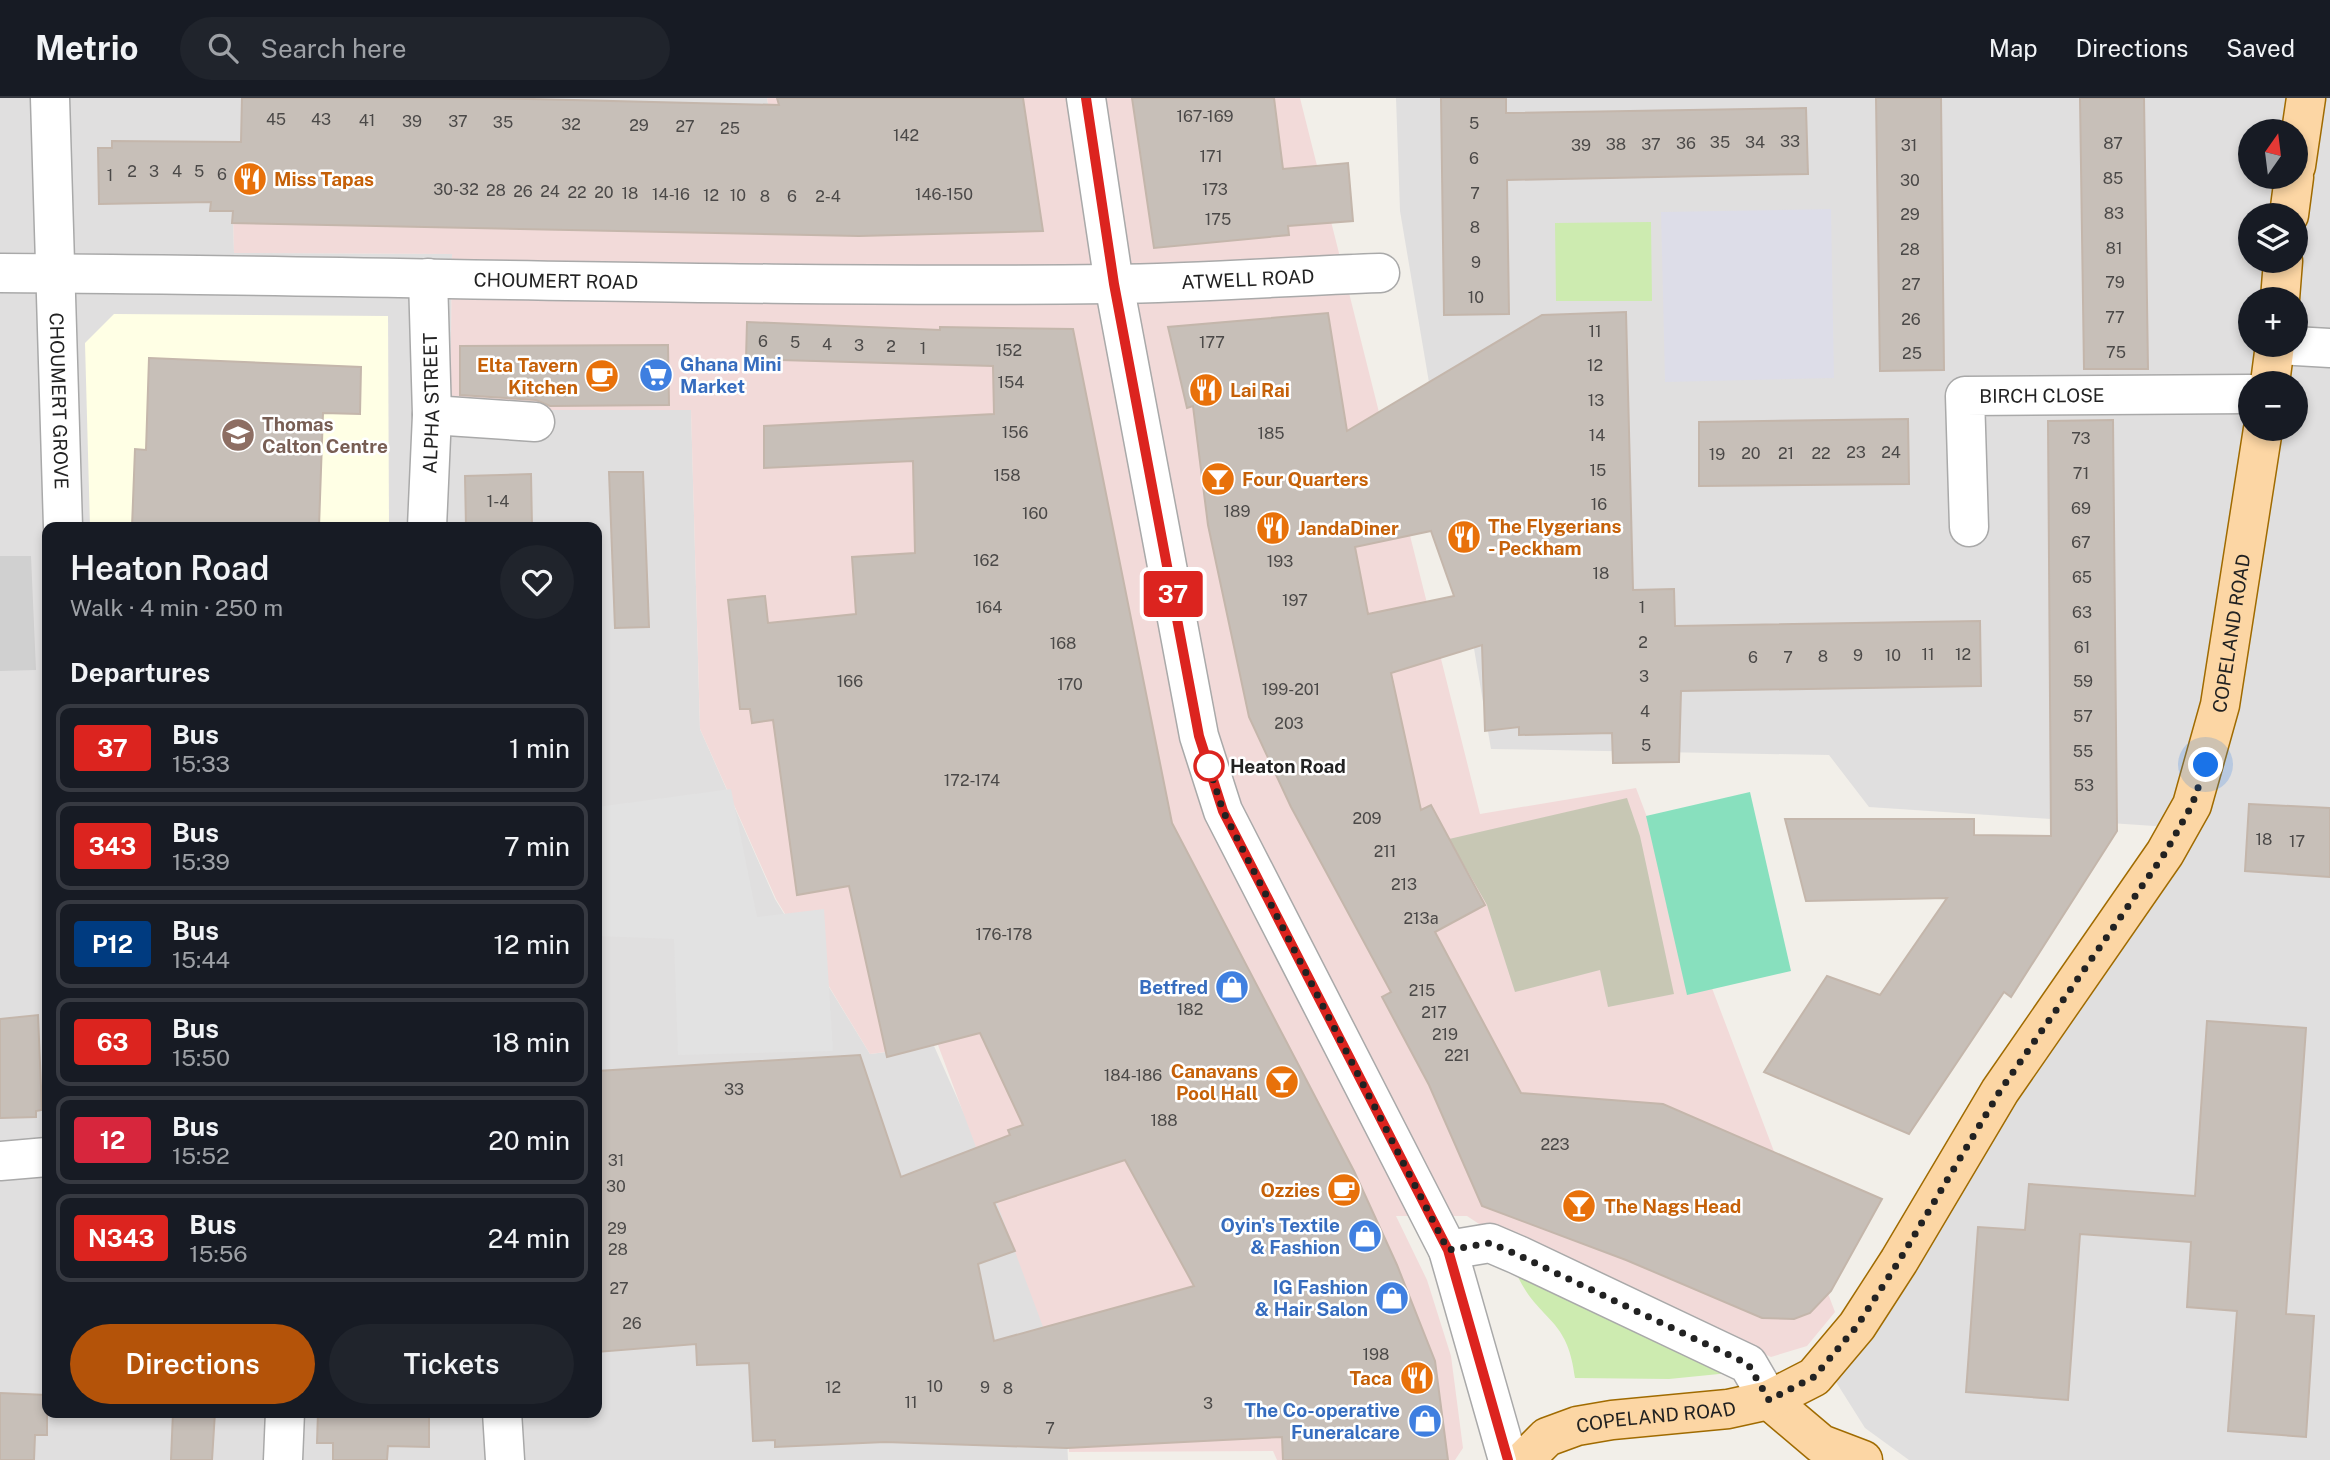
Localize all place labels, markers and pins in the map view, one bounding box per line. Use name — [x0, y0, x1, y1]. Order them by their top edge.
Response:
restaurant icon: Miss Tapas — [231, 160, 269, 198]
place label: Miss Tapas — [274, 168, 374, 190]
place label: Ghana Mini Market — [680, 353, 782, 397]
place label: Elta Tavern Kitchen — [477, 354, 578, 398]
supermarket icon: Ghana Mini Market — [637, 356, 675, 394]
cafe icon: Elta Tavern Kitchen — [583, 357, 621, 395]
restaurant icon: Lai Rai — [1187, 371, 1225, 409]
place label: Lai Rai — [1230, 379, 1290, 401]
place label: Thomas Calton Centre — [262, 413, 388, 457]
school or university icon: Thomas Calton Centre — [219, 416, 257, 454]
bar icon: Four Quarters — [1199, 460, 1237, 498]
place label: Four Quarters — [1242, 468, 1368, 490]
restaurant icon: JandaDiner — [1254, 509, 1292, 547]
place label: The Flygerians - Peckham — [1488, 515, 1621, 559]
place label: JandaDiner — [1298, 517, 1399, 539]
restaurant icon: The Flygerians - Peckham — [1445, 518, 1483, 556]
marker: Heaton Road — [1194, 751, 1224, 781]
place label: Heaton Road — [1230, 755, 1346, 777]
shop icon: Betfred — [1213, 968, 1251, 1006]
place label: Betfred — [1139, 976, 1208, 998]
place label: Canavans Pool Hall — [1171, 1060, 1258, 1104]
bar icon: Canavans Pool Hall — [1263, 1063, 1301, 1101]
cafe icon: Ozzies — [1325, 1171, 1363, 1209]
place label: Ozzies — [1260, 1179, 1320, 1201]
bar icon: The Nags Head — [1560, 1187, 1598, 1225]
place label: The Nags Head — [1604, 1195, 1741, 1217]
place label: Oyin's Textile & Fashion — [1220, 1214, 1340, 1258]
shop icon: Oyin's Textile & Fashion — [1346, 1217, 1384, 1255]
place label: IG Fashion & Hair Salon — [1255, 1276, 1368, 1320]
shop icon: IG Fashion & Hair Salon — [1373, 1279, 1411, 1317]
restaurant icon: Taca — [1398, 1359, 1436, 1397]
place label: Taca — [1350, 1367, 1392, 1389]
place label: The Co-operative Funeralcare — [1244, 1399, 1400, 1443]
shop icon: The Co-operative Funeralcare — [1406, 1402, 1444, 1440]

